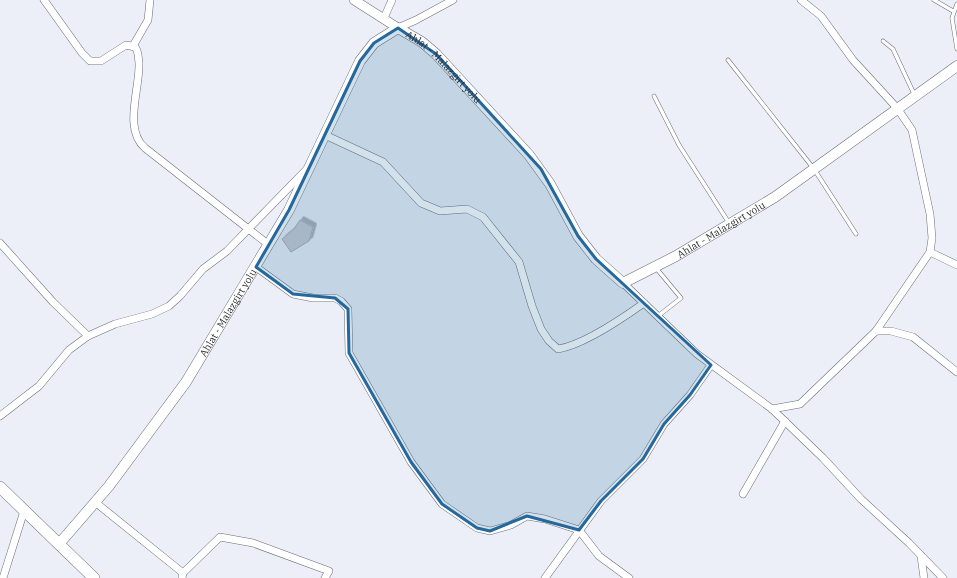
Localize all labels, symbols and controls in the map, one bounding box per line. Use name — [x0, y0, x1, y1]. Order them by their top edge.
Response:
street label: Ahlat - Malazgirt yolu — [404, 28, 484, 106]
street label: Ahlat - Malazgirt yolu — [674, 198, 767, 261]
street label: Ahlat - Malazgirt yolu — [196, 266, 259, 359]

